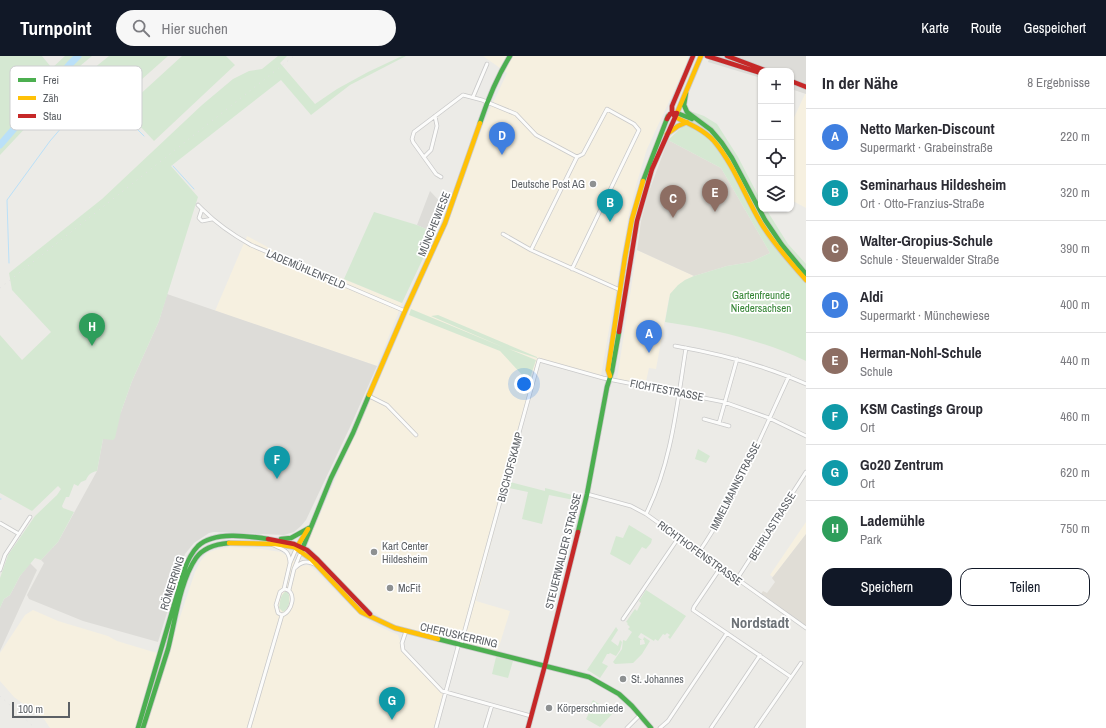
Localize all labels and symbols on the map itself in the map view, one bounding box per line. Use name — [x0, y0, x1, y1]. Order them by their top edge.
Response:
legend — [10, 66, 142, 130]
text: Frei — [43, 73, 59, 87]
text: Zäh — [43, 91, 59, 105]
text: Stau — [43, 109, 62, 123]
pin: D — [489, 122, 515, 155]
place label: Deutsche Post AG — [511, 177, 585, 191]
marker: Deutsche Post AG — [588, 179, 598, 189]
pin: E — [702, 179, 728, 212]
pin: C — [660, 185, 686, 218]
pin: B — [597, 189, 623, 222]
street label: MÜNCHEWIESE — [415, 190, 453, 258]
street label: LADEMÜHLENFELD — [264, 246, 348, 292]
park label: Gartenfreunde Niedersachsen — [731, 288, 791, 315]
pin: H — [79, 313, 105, 346]
pin: A — [636, 320, 662, 353]
your location — [514, 374, 534, 394]
street label: FICHTESTRASSE — [629, 376, 705, 404]
street label: BISCHOFSKAMP — [494, 431, 526, 503]
street label: IMMELMANNSTRASSE — [707, 440, 763, 532]
pin: F — [264, 446, 290, 479]
street label: BEHRLASTRASSE — [745, 489, 799, 563]
street label: STEUERWALDER STRASSE — [542, 491, 584, 611]
street label: RICHTHOFENSTRASSE — [655, 518, 745, 588]
place label: Kart Center Hildesheim — [382, 539, 428, 566]
marker: Kart Center Hildesheim — [369, 547, 379, 557]
street label: RÖMERRING — [157, 554, 187, 612]
place label: McFit — [398, 581, 421, 595]
marker: McFit — [385, 583, 395, 593]
district label: Nordstadt — [731, 612, 789, 633]
street label: CHERUSKERRING — [419, 619, 499, 651]
place label: St. Johannes — [631, 672, 684, 686]
marker: St. Johannes — [618, 674, 628, 684]
pin: G — [379, 687, 405, 720]
scale bar — [12, 700, 70, 719]
place label: Körperschmiede — [557, 701, 623, 715]
marker: Körperschmiede — [544, 703, 554, 713]

